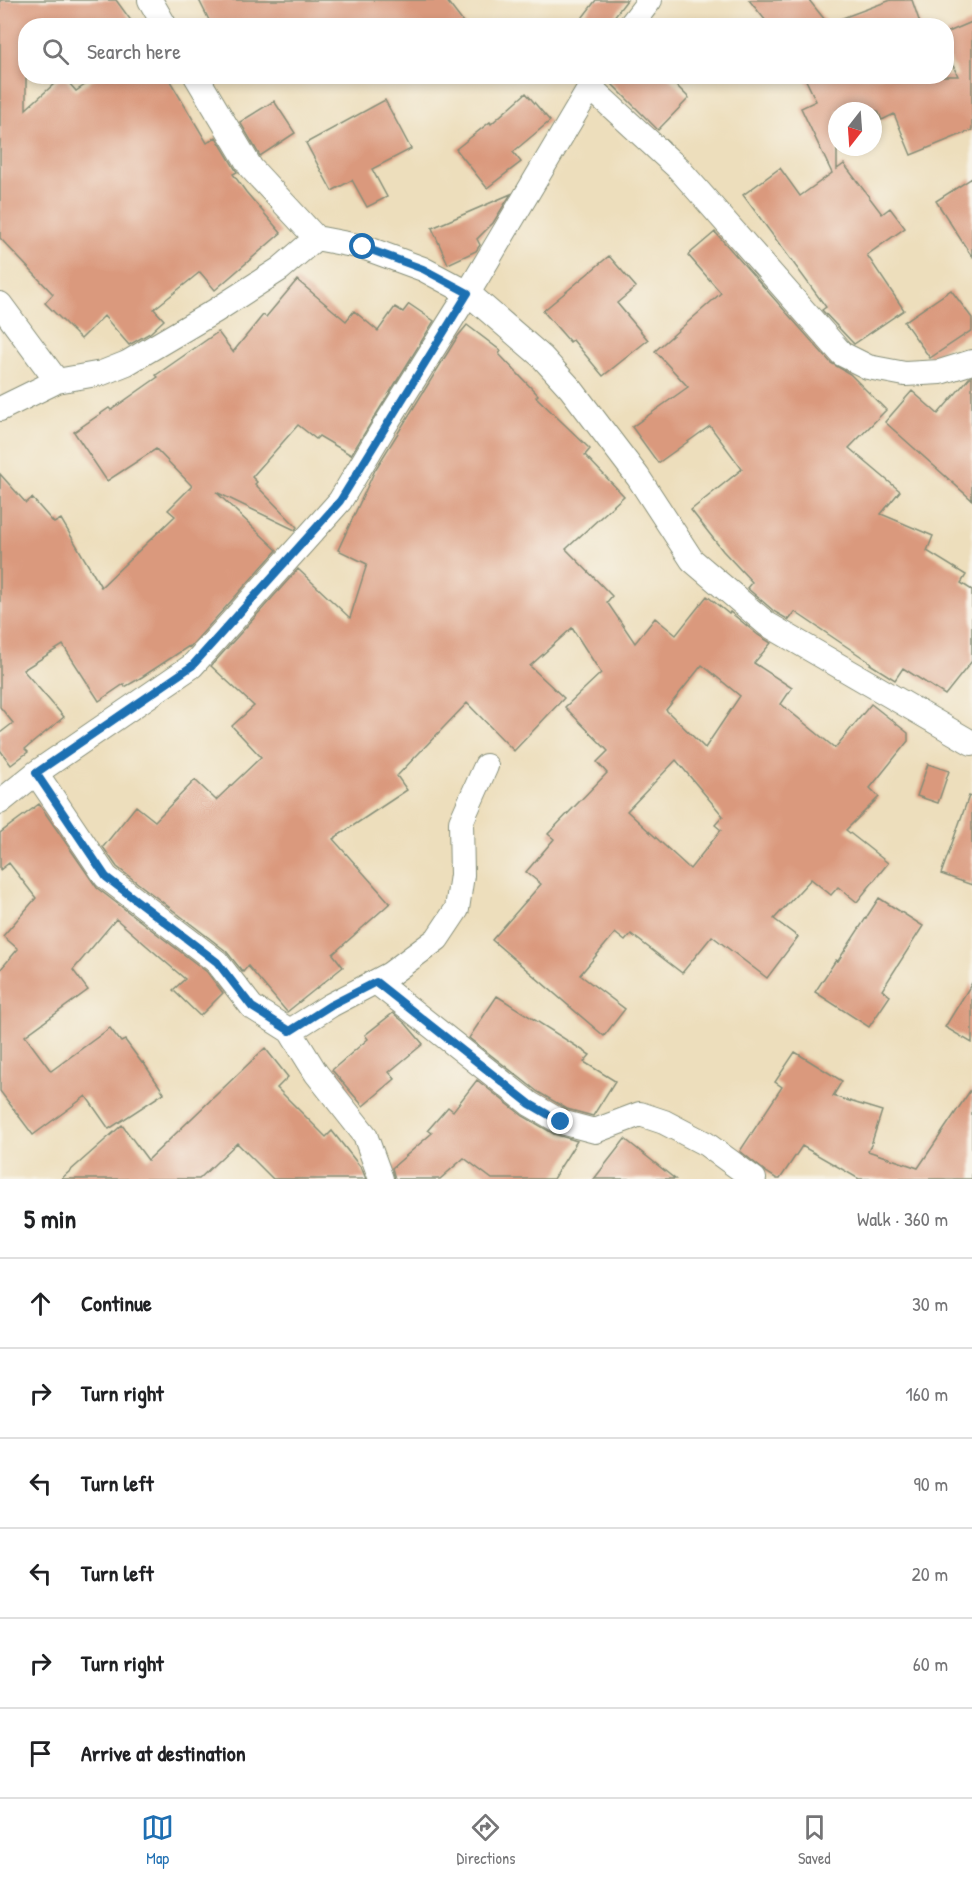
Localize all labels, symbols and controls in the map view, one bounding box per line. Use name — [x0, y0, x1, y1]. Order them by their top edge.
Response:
search box — [18, 18, 954, 84]
icon: search — [39, 35, 72, 68]
text: Search here — [87, 36, 181, 66]
north arrow — [828, 102, 882, 156]
route start — [349, 233, 375, 259]
route end — [547, 1108, 573, 1134]
text: 5 min — [24, 1201, 76, 1236]
text: Walk · 360 m — [857, 1205, 948, 1232]
icon: ahead — [24, 1287, 57, 1320]
text: Continue — [81, 1288, 152, 1318]
text: 30 m — [912, 1290, 948, 1317]
icon: right — [24, 1377, 57, 1410]
text: Turn right — [81, 1378, 164, 1408]
text: 160 m — [906, 1380, 948, 1407]
icon: left — [24, 1467, 57, 1500]
text: Turn left — [81, 1468, 154, 1498]
text: 90 m — [914, 1470, 948, 1497]
icon: left — [24, 1557, 57, 1590]
text: Turn left — [81, 1558, 154, 1588]
text: 20 m — [911, 1560, 948, 1587]
icon: right — [24, 1647, 57, 1680]
text: Turn right — [81, 1648, 164, 1678]
text: 60 m — [913, 1650, 948, 1677]
icon: arrive — [24, 1737, 57, 1770]
text: Arrive at destination — [81, 1738, 246, 1768]
tab: Map — [141, 1811, 174, 1869]
tab: Directions — [457, 1811, 515, 1869]
tab: Saved — [798, 1811, 831, 1869]

